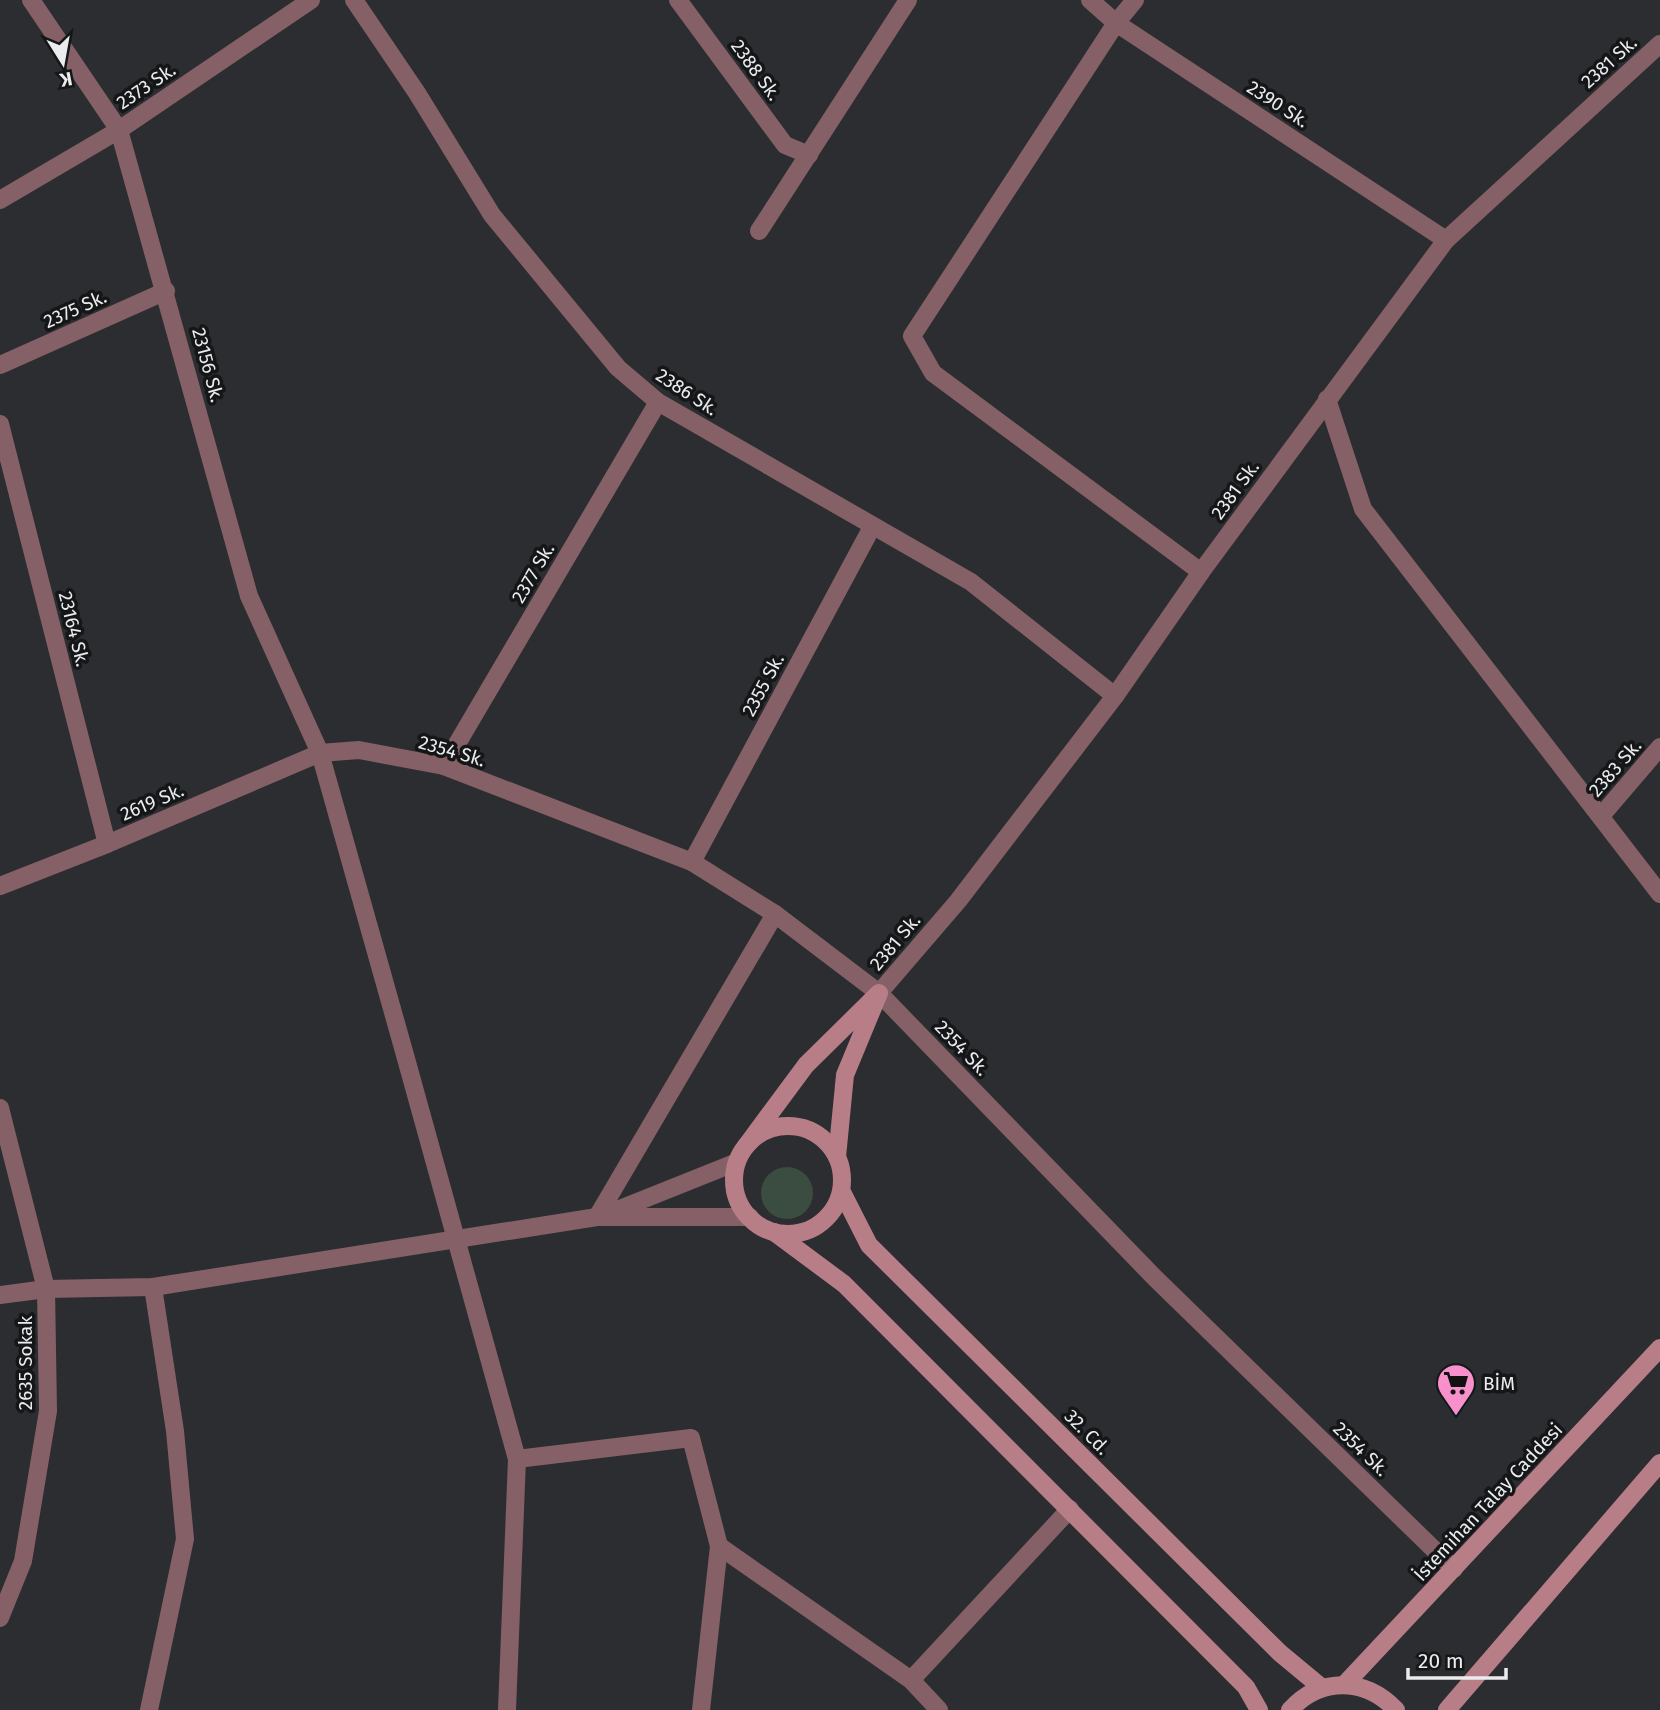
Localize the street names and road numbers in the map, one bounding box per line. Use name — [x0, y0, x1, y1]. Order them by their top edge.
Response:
street label: 2381 Sk. — [1577, 31, 1641, 93]
street label: 2388 Sk. — [726, 35, 786, 105]
street label: 2373 Sk. — [112, 58, 180, 114]
street label: 2390 Sk. — [1243, 76, 1313, 132]
street label: 2375 Sk. — [40, 285, 110, 333]
street label: 23156 Sk. — [187, 325, 229, 405]
street label: 2386 Sk. — [652, 364, 722, 420]
street label: 2381 Sk. — [1206, 456, 1264, 524]
street label: 2377 Sk. — [507, 539, 559, 607]
street label: 23164 Sk. — [54, 589, 94, 669]
street label: 2355 Sk. — [737, 650, 789, 720]
street label: 2354 Sk. — [416, 731, 488, 771]
street label: 2383 Sk. — [1584, 735, 1646, 801]
street label: 2619 Sk. — [117, 778, 187, 826]
street label: 2381 Sk. — [865, 909, 925, 975]
street label: 2354 Sk. — [930, 1015, 994, 1081]
street label: 2635 Sokak — [14, 1316, 37, 1410]
street label: 32. Cd. — [1060, 1405, 1114, 1459]
street label: 2354 Sk. — [1328, 1417, 1394, 1481]
street label: İstemihan Talay Caddesi — [1409, 1418, 1567, 1586]

